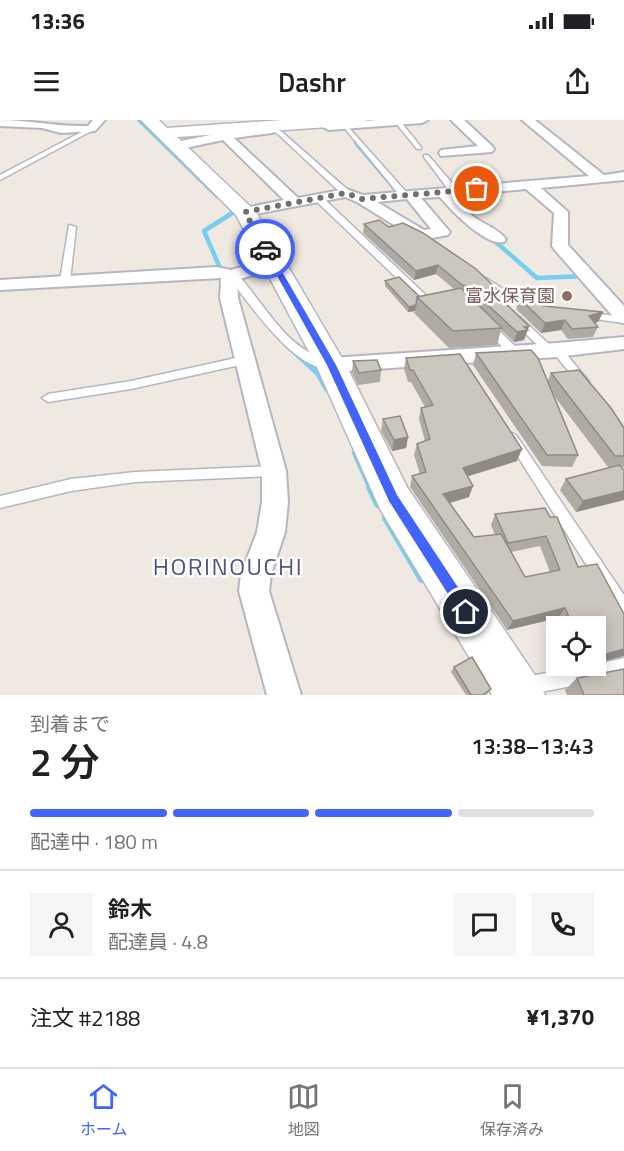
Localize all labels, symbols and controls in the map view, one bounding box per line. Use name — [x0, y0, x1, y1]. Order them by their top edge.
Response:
text: 13:36 — [30, 4, 85, 38]
text: Dashr — [278, 61, 346, 102]
icon: menu — [30, 65, 63, 98]
icon: share — [561, 65, 594, 98]
pin — [451, 163, 502, 214]
icon: bag — [460, 172, 493, 205]
courier — [235, 219, 295, 279]
icon: car — [249, 233, 282, 266]
place label: 富水保育園 — [465, 282, 555, 309]
marker: 富水保育園 — [560, 289, 574, 303]
district label: HORINOUCHI — [153, 548, 303, 584]
pin — [440, 586, 491, 637]
icon: home — [449, 595, 482, 628]
map controls — [546, 616, 606, 676]
button: locate — [546, 616, 606, 676]
text: 到着まで — [30, 708, 110, 739]
text: 13:38–13:43 — [471, 729, 594, 763]
text: 2 分 — [30, 732, 99, 791]
text: 配達中 · 180 m — [30, 826, 158, 857]
text: 鈴木 — [108, 892, 152, 926]
button: person — [30, 893, 93, 956]
button: chat — [453, 893, 516, 956]
button: phone — [531, 893, 594, 956]
text: 配達員 · 4.8 — [108, 926, 208, 957]
text: ¥1,370 — [527, 1000, 594, 1034]
text: 注文 #2188 — [30, 1001, 140, 1035]
tab: ホーム — [80, 1080, 127, 1141]
tab: 地図 — [287, 1080, 320, 1141]
tab: 保存済み — [480, 1080, 544, 1141]

